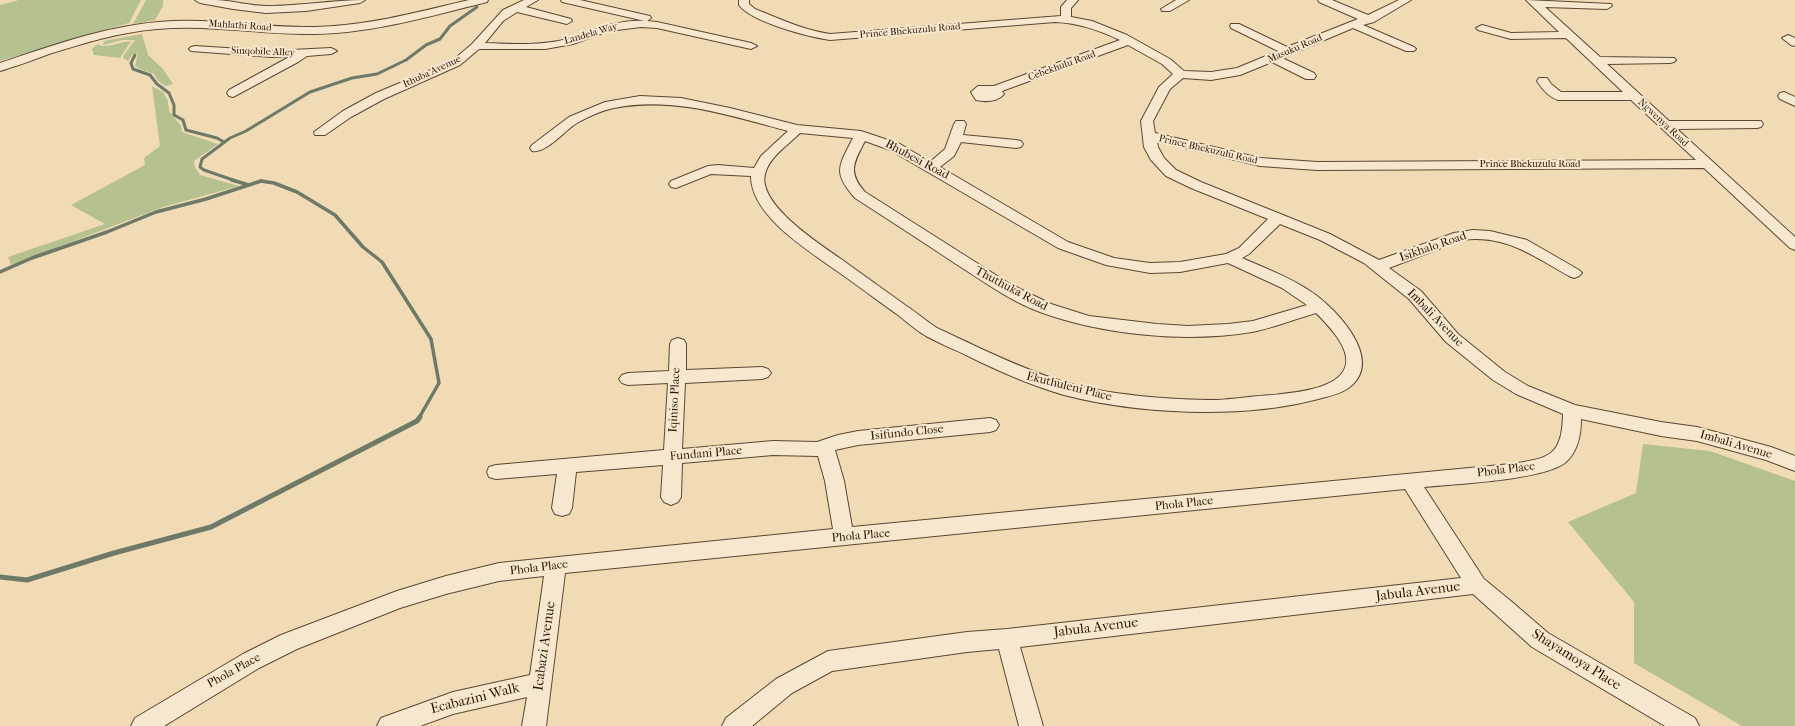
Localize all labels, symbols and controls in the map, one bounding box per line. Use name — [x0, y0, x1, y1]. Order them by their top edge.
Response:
street label: Mahlathi Road — [208, 18, 272, 34]
street label: Landela Way — [563, 21, 619, 47]
street label: Prince Bhekuzulu Road — [859, 21, 961, 41]
street label: Masuku Road — [1266, 32, 1324, 66]
street label: Sinqobile Alley — [231, 45, 295, 59]
street label: Cebekhulu Road — [1027, 48, 1097, 84]
street label: Ithuba Avenue — [401, 53, 463, 91]
street label: Ngwenya Road — [1635, 96, 1691, 150]
street label: Prince Bhekuzulu Road — [1157, 133, 1259, 167]
street label: Bhubesi Road — [882, 137, 952, 183]
street label: Prince Bhekuzulu Road — [1479, 159, 1581, 171]
street label: Isikhalo Road — [1398, 229, 1468, 265]
street label: Thuthuka Road — [972, 264, 1050, 314]
street label: Imbali Avenue — [1404, 286, 1466, 350]
street label: Iqiniso Place — [666, 367, 684, 433]
street label: Ekuthuleni Place — [1025, 369, 1113, 405]
street label: Isifundo Close — [870, 422, 944, 444]
street label: Imbali Avenue — [1698, 428, 1774, 462]
street label: Fundani Place — [669, 444, 743, 464]
street label: Phola Place — [1476, 459, 1536, 481]
street label: Phola Place — [1154, 494, 1214, 514]
street label: Phola Place — [831, 526, 891, 546]
street label: Phola Place — [509, 557, 569, 579]
street label: Jabula Avenue — [1375, 578, 1461, 606]
street label: Icabazi Avenue — [530, 600, 560, 692]
street label: Jabula Avenue — [1053, 614, 1139, 642]
street label: Shayamoya Place — [1528, 626, 1624, 694]
street label: Phola Place — [205, 650, 263, 692]
street label: Ecabazini Walk — [429, 680, 521, 718]

